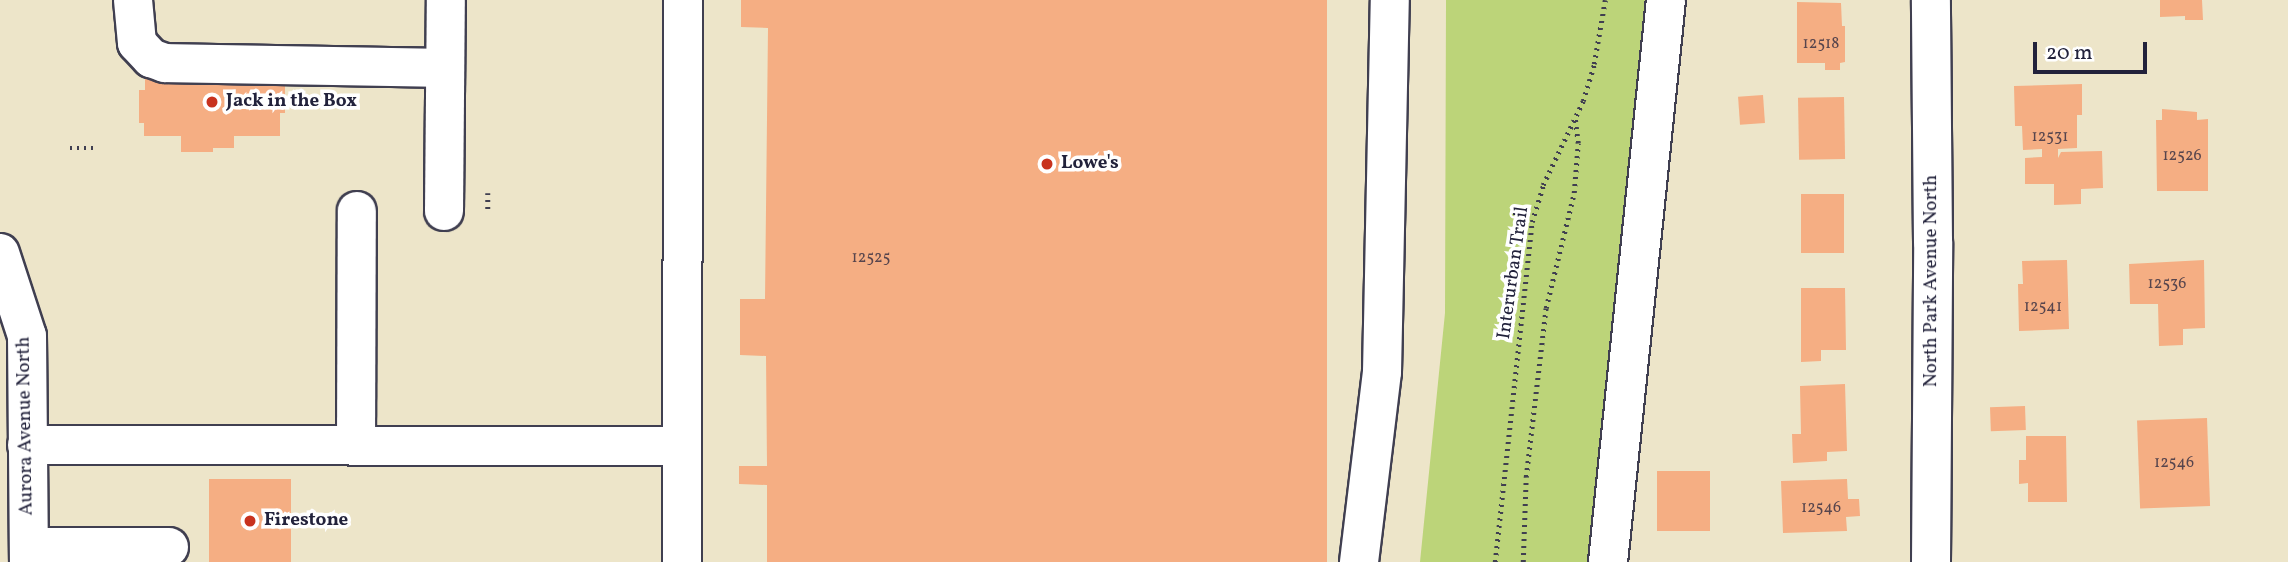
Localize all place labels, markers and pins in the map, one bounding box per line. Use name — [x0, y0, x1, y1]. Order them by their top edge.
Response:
place label: Jack in the Box — [226, 91, 357, 113]
marker: Jack in the Box — [204, 94, 220, 110]
place label: Lowe's — [1061, 153, 1119, 175]
marker: Lowe's — [1039, 156, 1055, 172]
place label: Firestone — [264, 510, 348, 532]
marker: Firestone — [242, 513, 258, 529]

